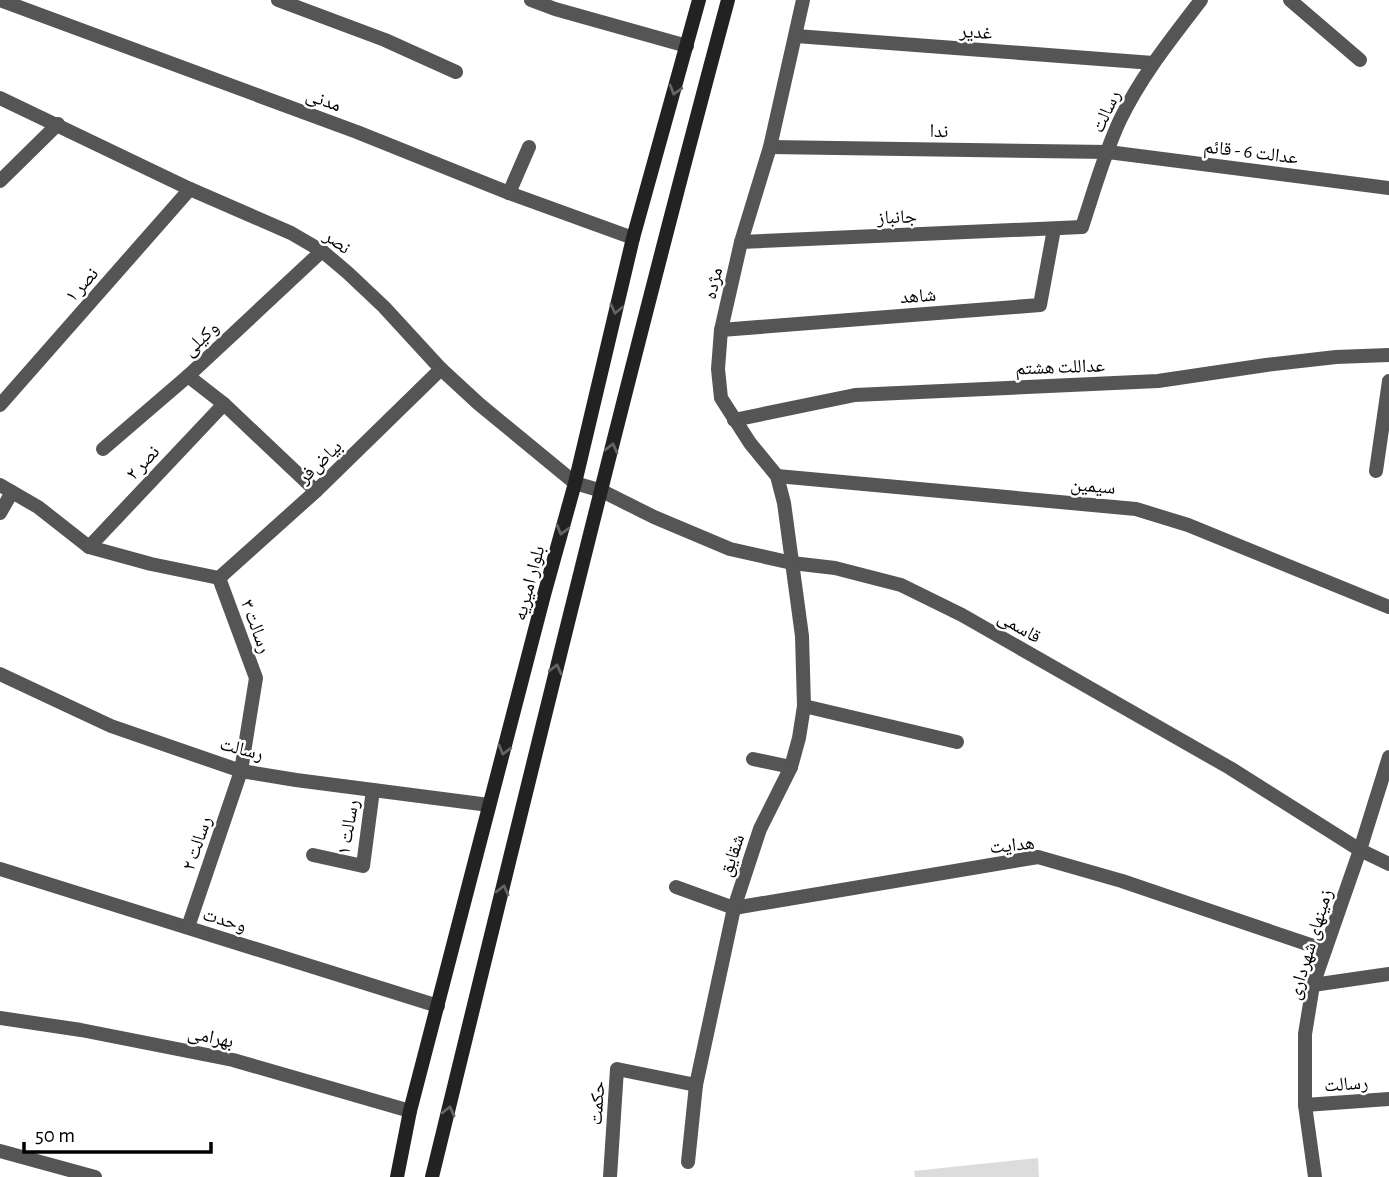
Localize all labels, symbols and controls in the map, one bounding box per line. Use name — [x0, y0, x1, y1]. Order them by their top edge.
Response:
street label: غدیر — [958, 22, 993, 44]
one-way arrow — [668, 83, 683, 95]
street label: مدنی — [303, 85, 344, 116]
street label: رسالت — [1088, 88, 1125, 136]
street label: ندا — [929, 122, 949, 141]
street label: عدالت 6 - قائم — [1202, 137, 1299, 170]
street label: جانباز — [876, 207, 917, 229]
street label: نصر — [319, 226, 354, 259]
street label: نصر ۱ — [62, 264, 103, 307]
street label: مژده — [701, 266, 727, 301]
street label: شاهد — [900, 286, 937, 307]
one-way arrow — [610, 303, 625, 315]
street label: وکیلی — [179, 318, 223, 361]
street label: عداللت هشتم — [1015, 356, 1106, 381]
street label: بیاض‌فر — [294, 437, 347, 489]
street label: نصر ۲ — [123, 442, 164, 485]
one-way arrow — [604, 442, 618, 454]
street label: سیمین — [1069, 475, 1116, 499]
one-way arrow — [556, 524, 570, 536]
street label: بلوار امیریه — [510, 544, 550, 623]
street label: رسالت ۳ — [236, 597, 274, 656]
street label: قاسمی — [994, 608, 1044, 648]
one-way arrow — [548, 663, 563, 675]
street label: رسالت — [218, 735, 265, 765]
one-way arrow — [497, 744, 512, 756]
street label: رسالت ۱ — [334, 798, 364, 857]
street label: رسالت ۲ — [179, 814, 216, 873]
street label: شقایق — [716, 832, 749, 879]
street label: هدایت — [989, 834, 1036, 858]
one-way arrow — [494, 884, 509, 896]
street label: زمینهای شهرداری — [1285, 887, 1337, 1002]
street label: وحدت — [200, 905, 249, 937]
street label: بهرامی — [186, 1023, 235, 1053]
street label: رسالت — [1323, 1073, 1369, 1097]
street label: حکمت — [586, 1080, 609, 1126]
one-way arrow — [441, 1105, 455, 1117]
scale bar — [24, 1110, 212, 1154]
text: 50 m — [35, 1125, 75, 1146]

